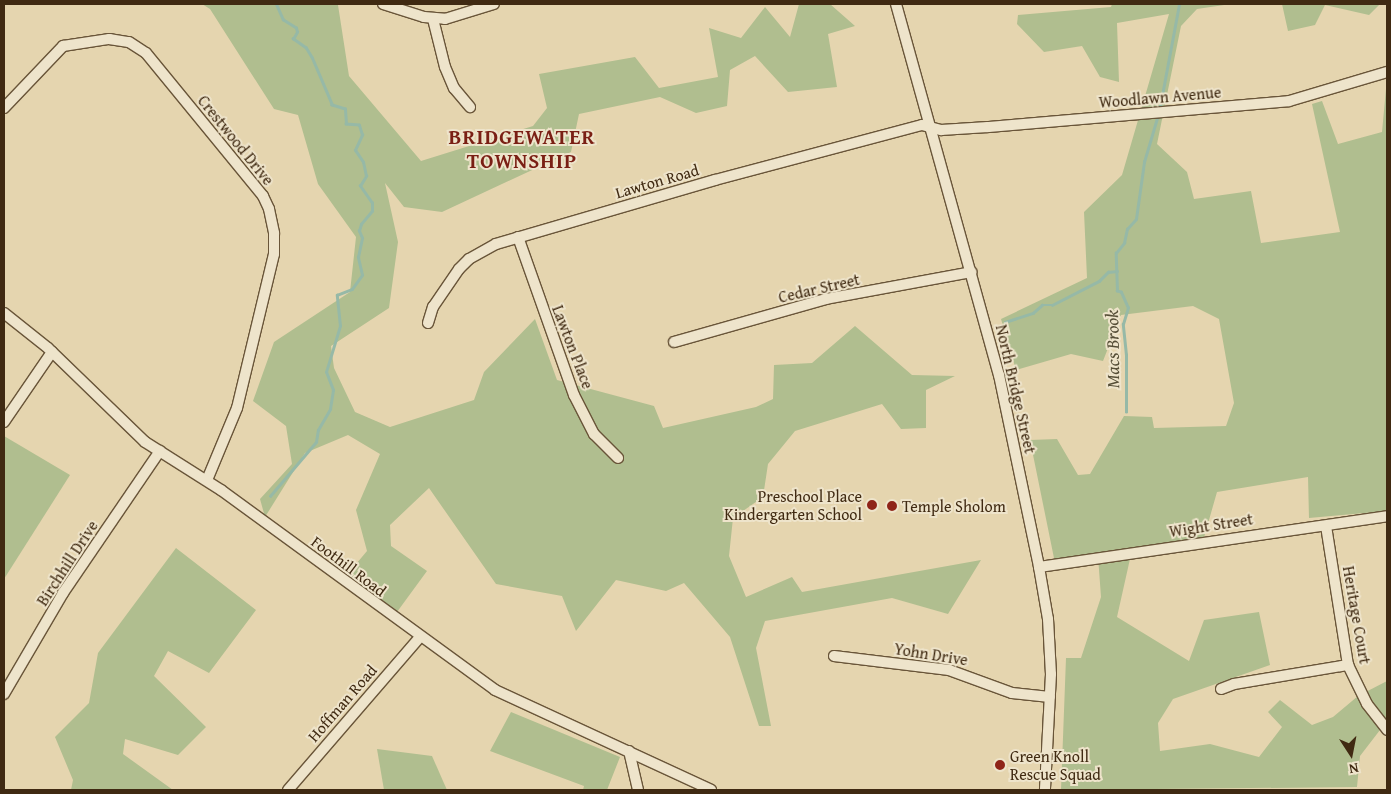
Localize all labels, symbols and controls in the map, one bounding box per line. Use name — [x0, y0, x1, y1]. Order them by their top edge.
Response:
street label: Woodlawn Avenue — [1098, 82, 1222, 112]
street label: Crestwood Drive — [194, 91, 278, 189]
district label: BRIDGEWATER TOWNSHIP — [447, 124, 597, 174]
street label: Lawton Road — [613, 160, 701, 202]
street label: Cedar Street — [776, 269, 862, 307]
street label: Lawton Place — [548, 302, 598, 392]
water label: Macs Brook — [1102, 310, 1124, 388]
street label: North Bridge Street — [992, 323, 1040, 455]
place label: Preschool Place Kindergarten School — [724, 486, 862, 524]
place label: Temple Sholom — [902, 496, 1006, 516]
marker: Preschool Place Kindergarten School — [866, 499, 878, 511]
marker: Temple Sholom — [886, 500, 898, 512]
street label: Wight Street — [1168, 509, 1254, 541]
street label: Birchhill Drive — [32, 517, 102, 609]
street label: Foothill Road — [308, 532, 390, 600]
street label: Heritage Court — [1339, 565, 1375, 665]
street label: Yohn Drive — [893, 639, 969, 669]
street label: Hoffman Road — [303, 661, 381, 745]
north arrow — [1326, 729, 1376, 779]
place label: Green Knoll Rescue Squad — [1010, 746, 1101, 784]
text: N — [1347, 758, 1360, 779]
marker: Green Knoll Rescue Squad — [994, 759, 1006, 771]

